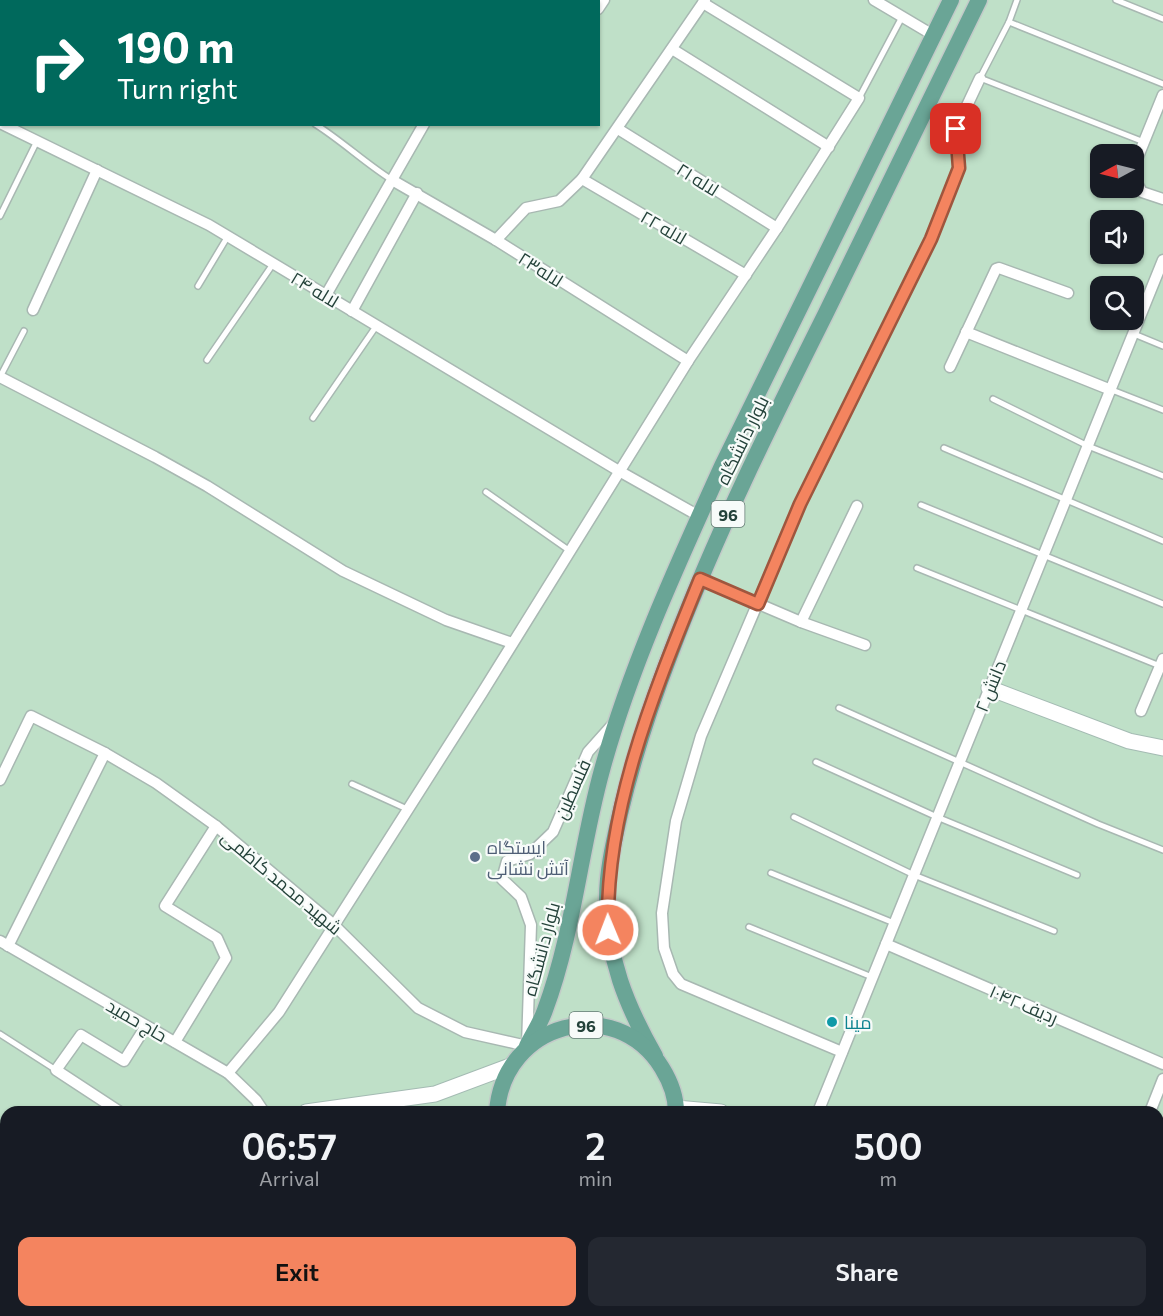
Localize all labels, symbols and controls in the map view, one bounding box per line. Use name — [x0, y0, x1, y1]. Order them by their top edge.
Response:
text: 190 m — [117, 20, 235, 72]
icon: right — [18, 24, 96, 102]
text: Turn right — [117, 72, 237, 105]
pin — [930, 103, 981, 154]
icon: arrive — [939, 112, 972, 145]
north arrow — [1090, 144, 1144, 198]
map controls — [1090, 144, 1144, 330]
street label: لاله ۲۱ — [673, 158, 723, 200]
street label: لاله ۲۲ — [637, 205, 691, 249]
button: sound — [1090, 210, 1144, 264]
street label: لاله۲۳ — [515, 247, 567, 291]
street label: لاله ۲۴ — [287, 266, 343, 312]
button: search — [1090, 276, 1144, 330]
street label: بلوار دانشگاه — [711, 392, 774, 488]
road number: 96 — [712, 501, 744, 527]
street label: دانش ۲ — [970, 657, 1011, 715]
street label: فلسطین — [549, 756, 596, 823]
street label: شهید محمد کاظمی — [217, 825, 347, 940]
place label: ایستگاه آتش نشانی — [487, 836, 569, 880]
marker: ایستگاه آتش نشانی — [468, 850, 482, 864]
position arrow — [576, 898, 640, 962]
street label: بلوار دانشگاه — [518, 900, 565, 999]
street label: ردیف ۱۰۴۲ — [986, 980, 1062, 1029]
street label: حاج حمید — [102, 994, 171, 1048]
place label: مینا — [844, 1011, 871, 1033]
road number: 96 — [570, 1012, 602, 1038]
marker: مینا — [825, 1015, 839, 1029]
text: 06:57 — [242, 1123, 337, 1167]
text: 2 — [585, 1123, 606, 1167]
text: 500 — [854, 1123, 922, 1167]
text: Arrival — [259, 1166, 320, 1190]
text: min — [578, 1166, 613, 1190]
text: m — [880, 1166, 897, 1190]
button: Exit — [18, 1237, 576, 1306]
button: Share — [588, 1237, 1146, 1306]

